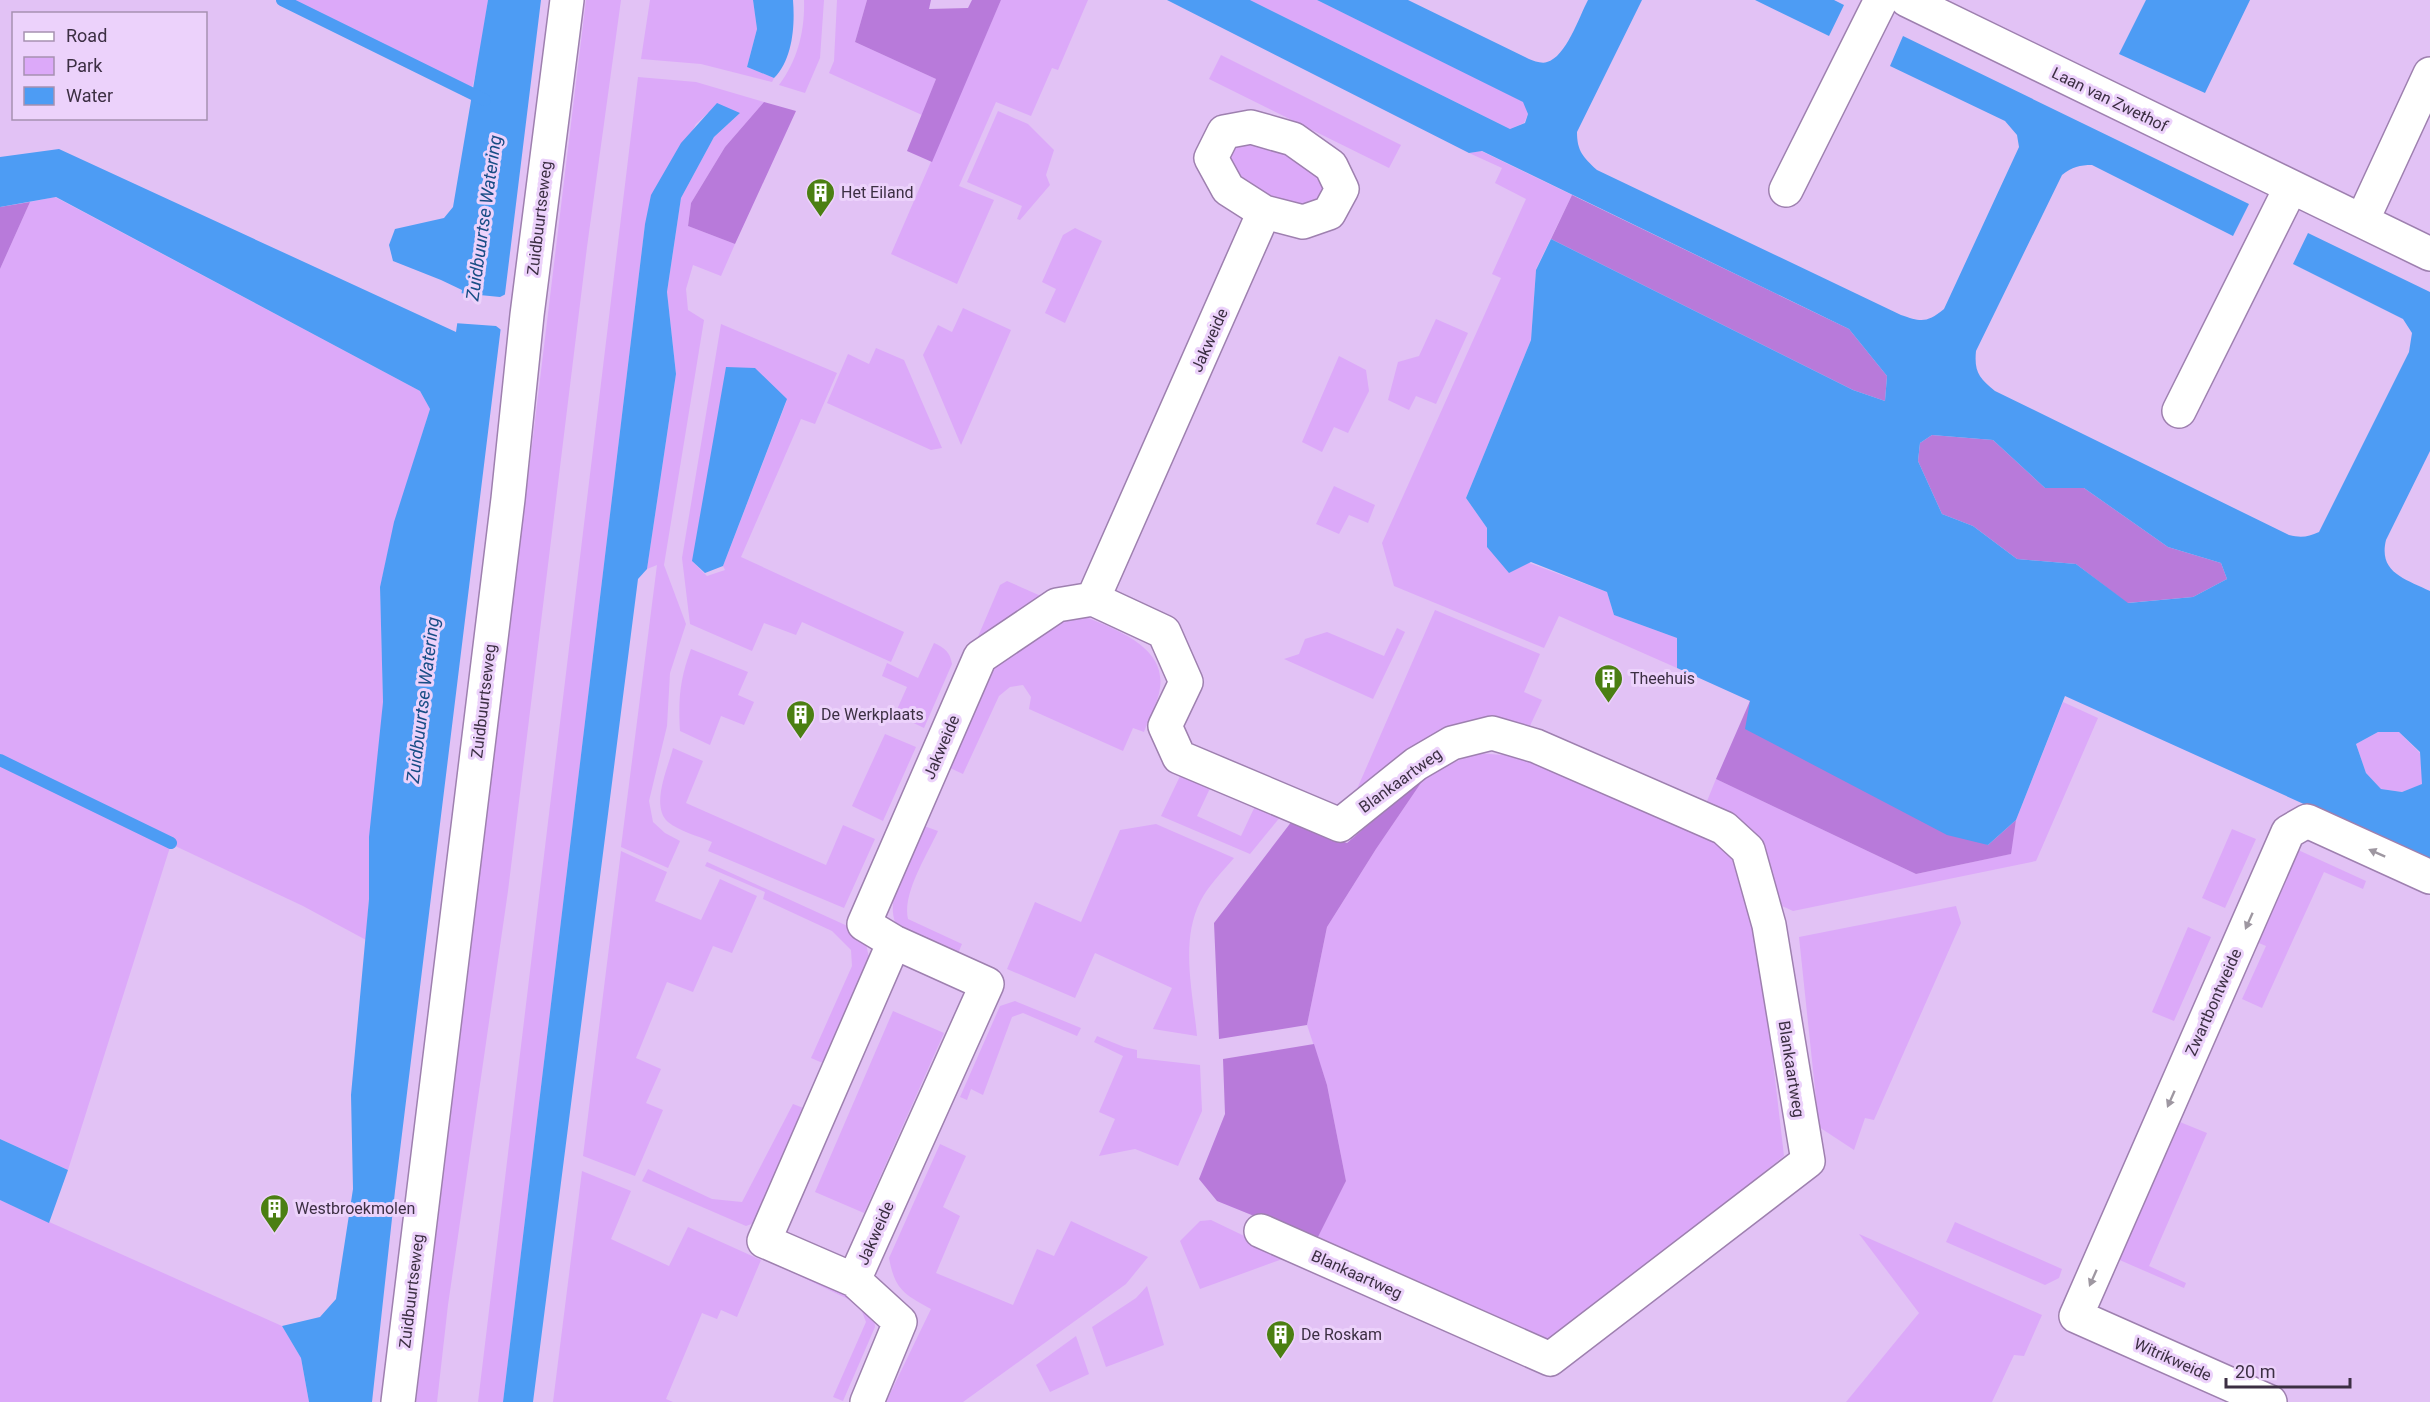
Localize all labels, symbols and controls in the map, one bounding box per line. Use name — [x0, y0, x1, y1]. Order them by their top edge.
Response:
legend — [12, 12, 207, 120]
text: Road — [66, 25, 107, 46]
text: Park — [66, 55, 103, 76]
street label: Laan van Zwethof — [2049, 63, 2171, 136]
text: Water — [66, 85, 113, 106]
water label: Zuidbuurtse Watering — [461, 134, 506, 303]
street label: Zuidbuurtseweg — [523, 160, 556, 276]
building icon: Het Eiland — [804, 176, 836, 218]
place label: Het Eiland — [841, 183, 914, 202]
street label: Jakweide — [1187, 305, 1232, 375]
water label: Zuidbuurtse Watering — [402, 616, 443, 785]
street label: Zuidbuurtseweg — [467, 643, 500, 759]
building icon: Theehuis — [1593, 662, 1625, 704]
place label: Theehuis — [1630, 669, 1695, 688]
building icon: De Werkplaats — [784, 698, 816, 740]
place label: De Werkplaats — [821, 705, 924, 724]
street label: Jakweide — [920, 712, 963, 782]
street label: Blankaartweg — [1355, 744, 1445, 817]
one-way arrow — [2368, 848, 2385, 857]
one-way arrow — [2244, 912, 2254, 930]
street label: Zwartbontweide — [2181, 946, 2246, 1059]
street label: Blankaartweg — [1775, 1019, 1809, 1119]
one-way arrow — [2166, 1091, 2176, 1109]
building icon: Westbroekmolen — [258, 1192, 290, 1234]
street label: Jakweide — [853, 1198, 898, 1268]
place label: Westbroekmolen — [295, 1199, 415, 1218]
street label: Zuidbuurtseweg — [395, 1233, 428, 1349]
street label: Blankaartweg — [1308, 1246, 1405, 1303]
one-way arrow — [2088, 1269, 2097, 1286]
building icon: De Roskam — [1264, 1318, 1296, 1360]
place label: De Roskam — [1301, 1325, 1382, 1344]
street label: Witrikweide — [2131, 1334, 2214, 1385]
scale bar — [2226, 1351, 2350, 1389]
text: 20 m — [2235, 1361, 2275, 1382]

